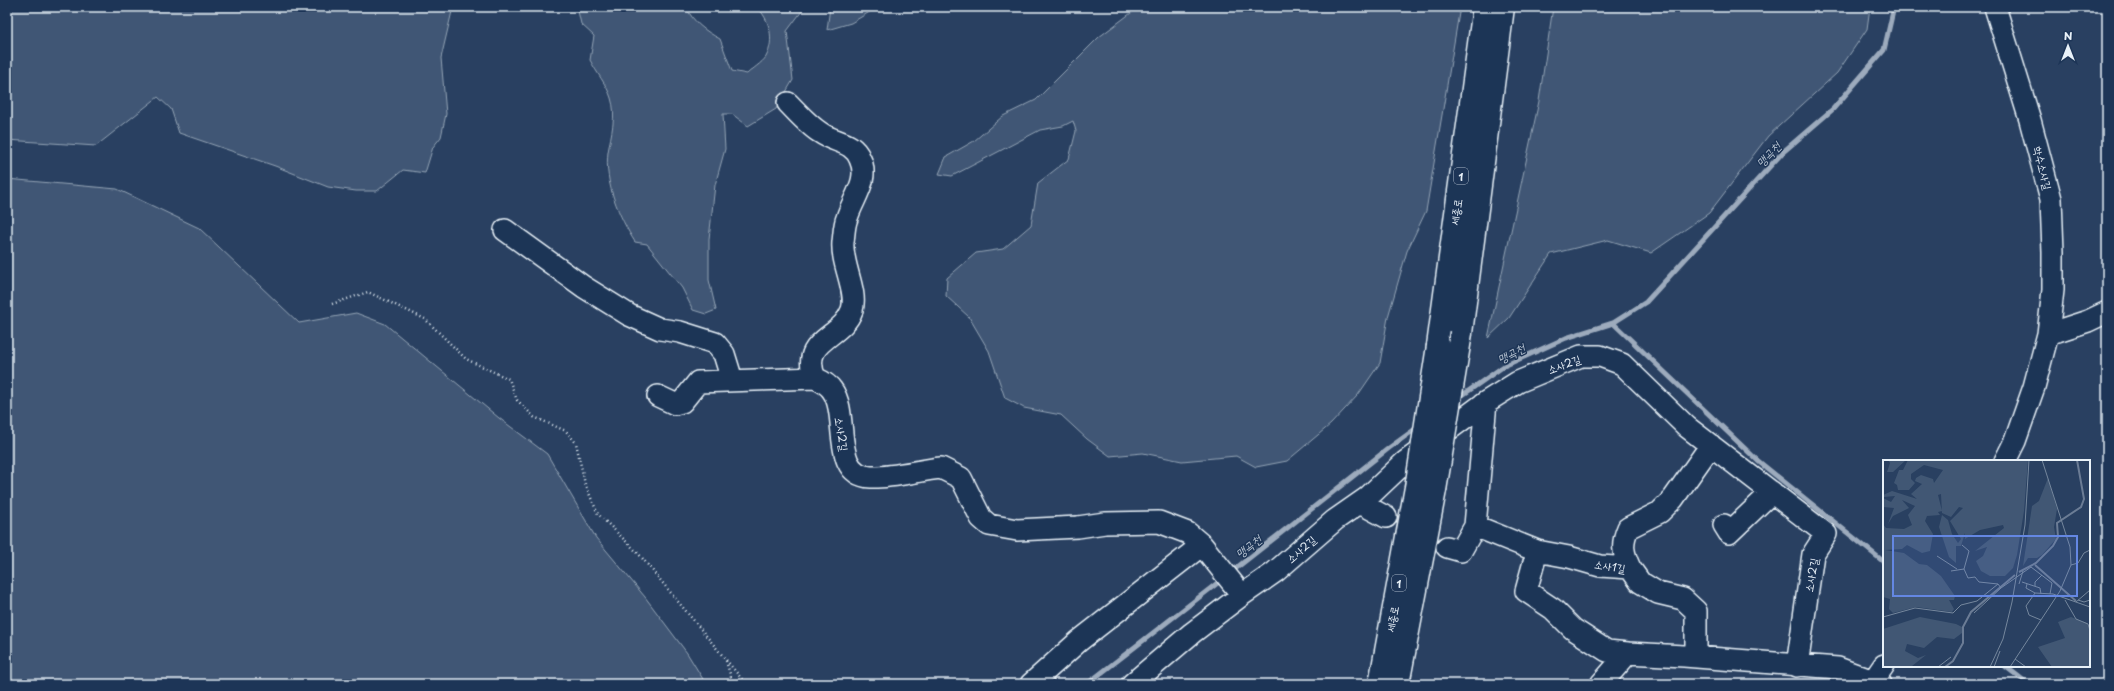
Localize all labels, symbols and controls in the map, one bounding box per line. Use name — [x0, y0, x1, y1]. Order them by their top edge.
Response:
north arrow — [2048, 26, 2088, 66]
text: N — [2064, 27, 2073, 44]
water label: 맹곡천 — [1751, 136, 1785, 171]
street label: 학수소사길 — [2029, 144, 2057, 192]
road number: 1 — [1454, 168, 1468, 184]
street label: 세종로 — [1446, 198, 1466, 226]
water label: 맹곡천 — [1494, 338, 1529, 368]
street label: 소사2길 — [1545, 350, 1583, 378]
street label: 소사2길 — [831, 416, 853, 452]
inset map — [1883, 460, 2090, 667]
water label: 맹곡천 — [1231, 529, 1266, 562]
street label: 소사2길 — [1282, 531, 1320, 567]
street label: 소사1길 — [1593, 555, 1627, 577]
street label: 소사2길 — [1800, 556, 1822, 593]
road number: 1 — [1392, 575, 1406, 591]
street label: 세종로 — [1381, 604, 1403, 634]

